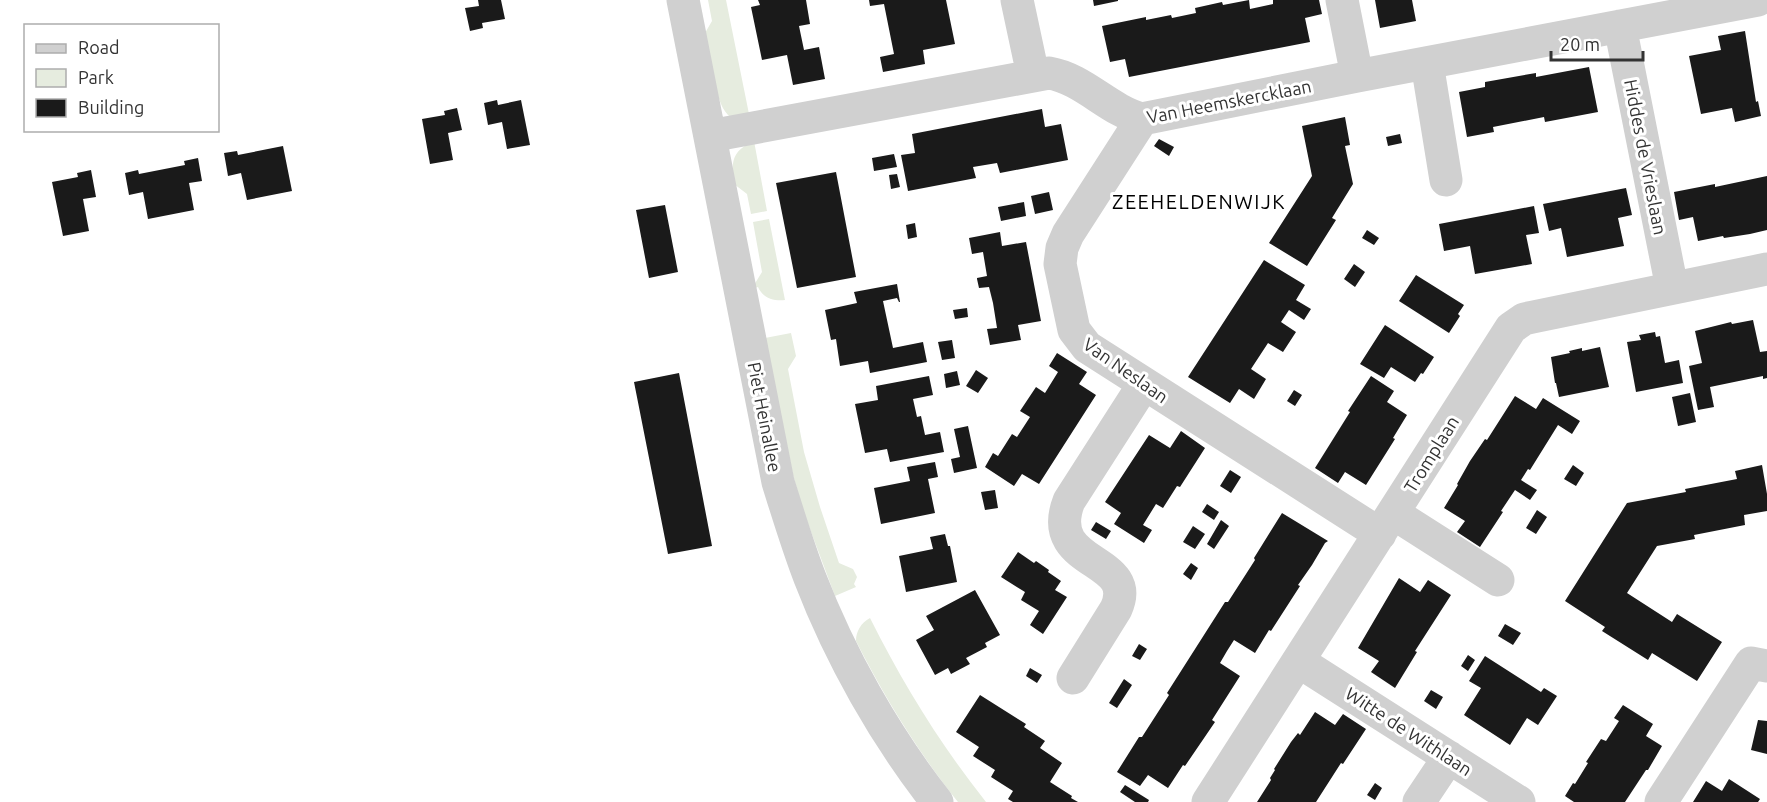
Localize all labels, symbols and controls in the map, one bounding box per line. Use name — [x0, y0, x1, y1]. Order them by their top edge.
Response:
legend — [24, 24, 219, 132]
scale bar — [1551, 24, 1642, 62]
text: 20 m — [1560, 34, 1600, 54]
text: Road — [78, 37, 120, 57]
text: Park — [78, 67, 114, 87]
street label: Van Heemskercklaan — [1145, 75, 1313, 127]
street label: Hiddes de Vrieslaan — [1621, 78, 1671, 236]
text: Building — [78, 97, 144, 117]
district label: ZEEHELDENWIJK — [1112, 190, 1286, 213]
street label: Van Neslaan — [1080, 333, 1172, 407]
street label: Piet Heinallee — [745, 360, 785, 474]
street label: Tromplaan — [1400, 412, 1462, 496]
street label: Witte de Withlaan — [1342, 683, 1476, 779]

